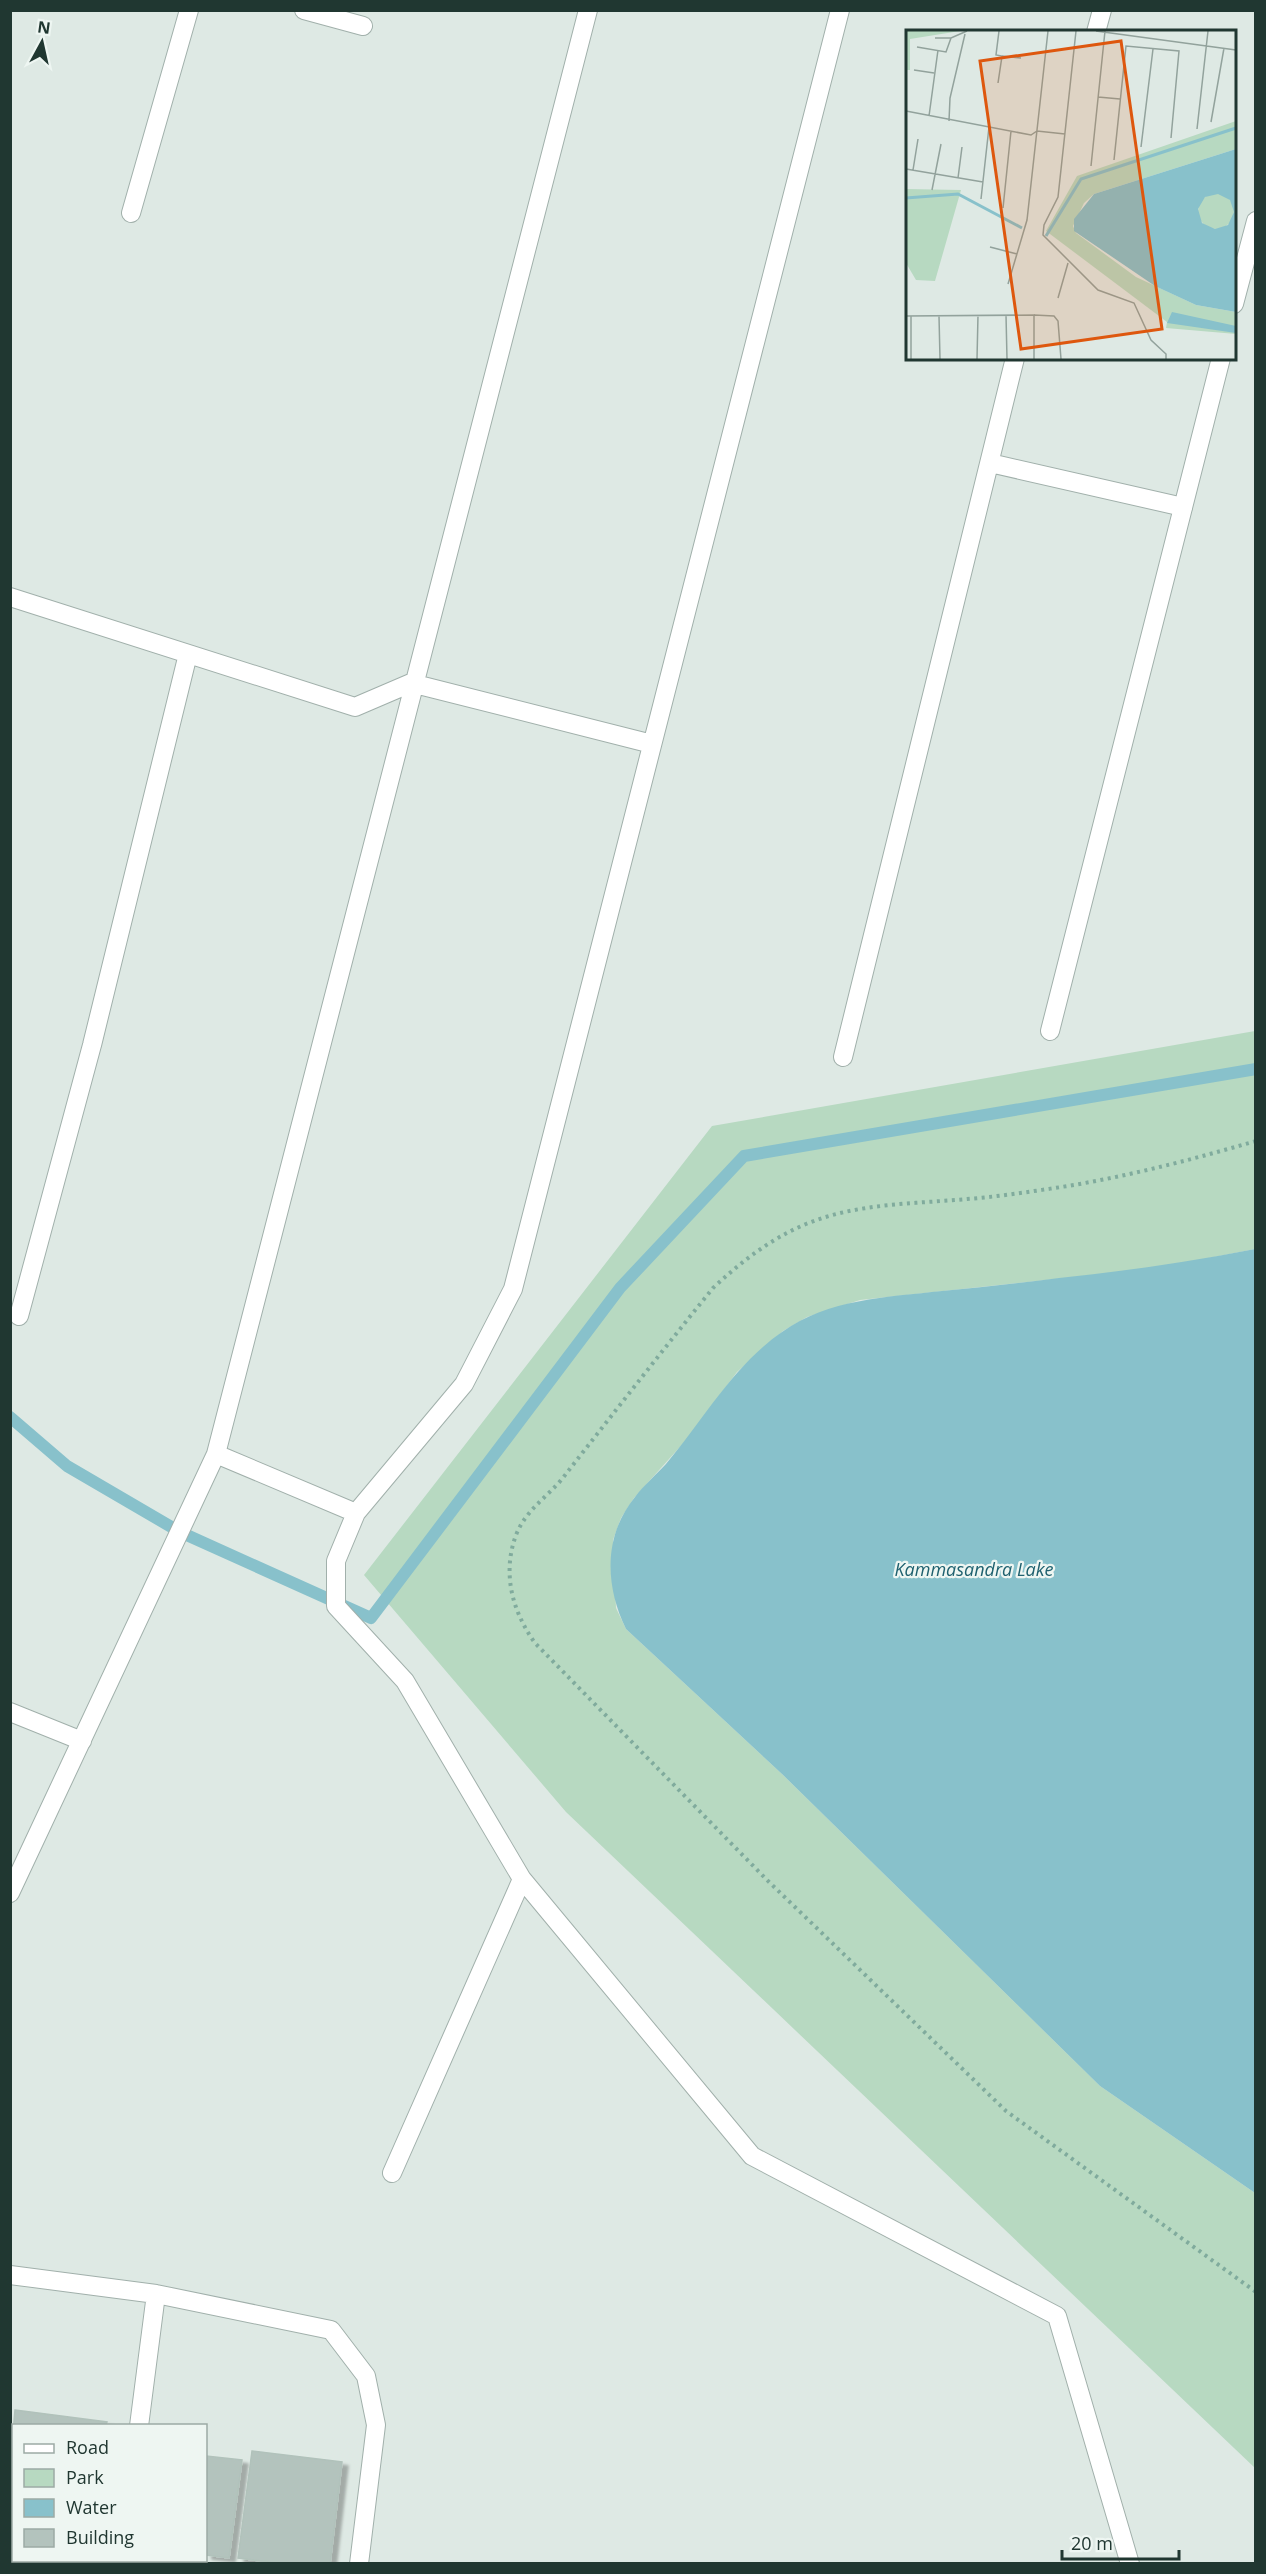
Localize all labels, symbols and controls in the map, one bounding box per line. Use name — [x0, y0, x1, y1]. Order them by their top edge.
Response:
north arrow — [12, 12, 72, 72]
text: N — [36, 15, 52, 39]
inset map — [906, 30, 1236, 360]
water label: Kammasandra Lake — [894, 1557, 1054, 1581]
legend — [12, 2424, 207, 2562]
text: Road — [66, 2435, 109, 2459]
text: Park — [66, 2465, 104, 2489]
text: Water — [66, 2495, 117, 2519]
scale bar — [1062, 2523, 1179, 2561]
text: Building — [66, 2525, 134, 2549]
text: 20 m — [1071, 2531, 1113, 2555]

